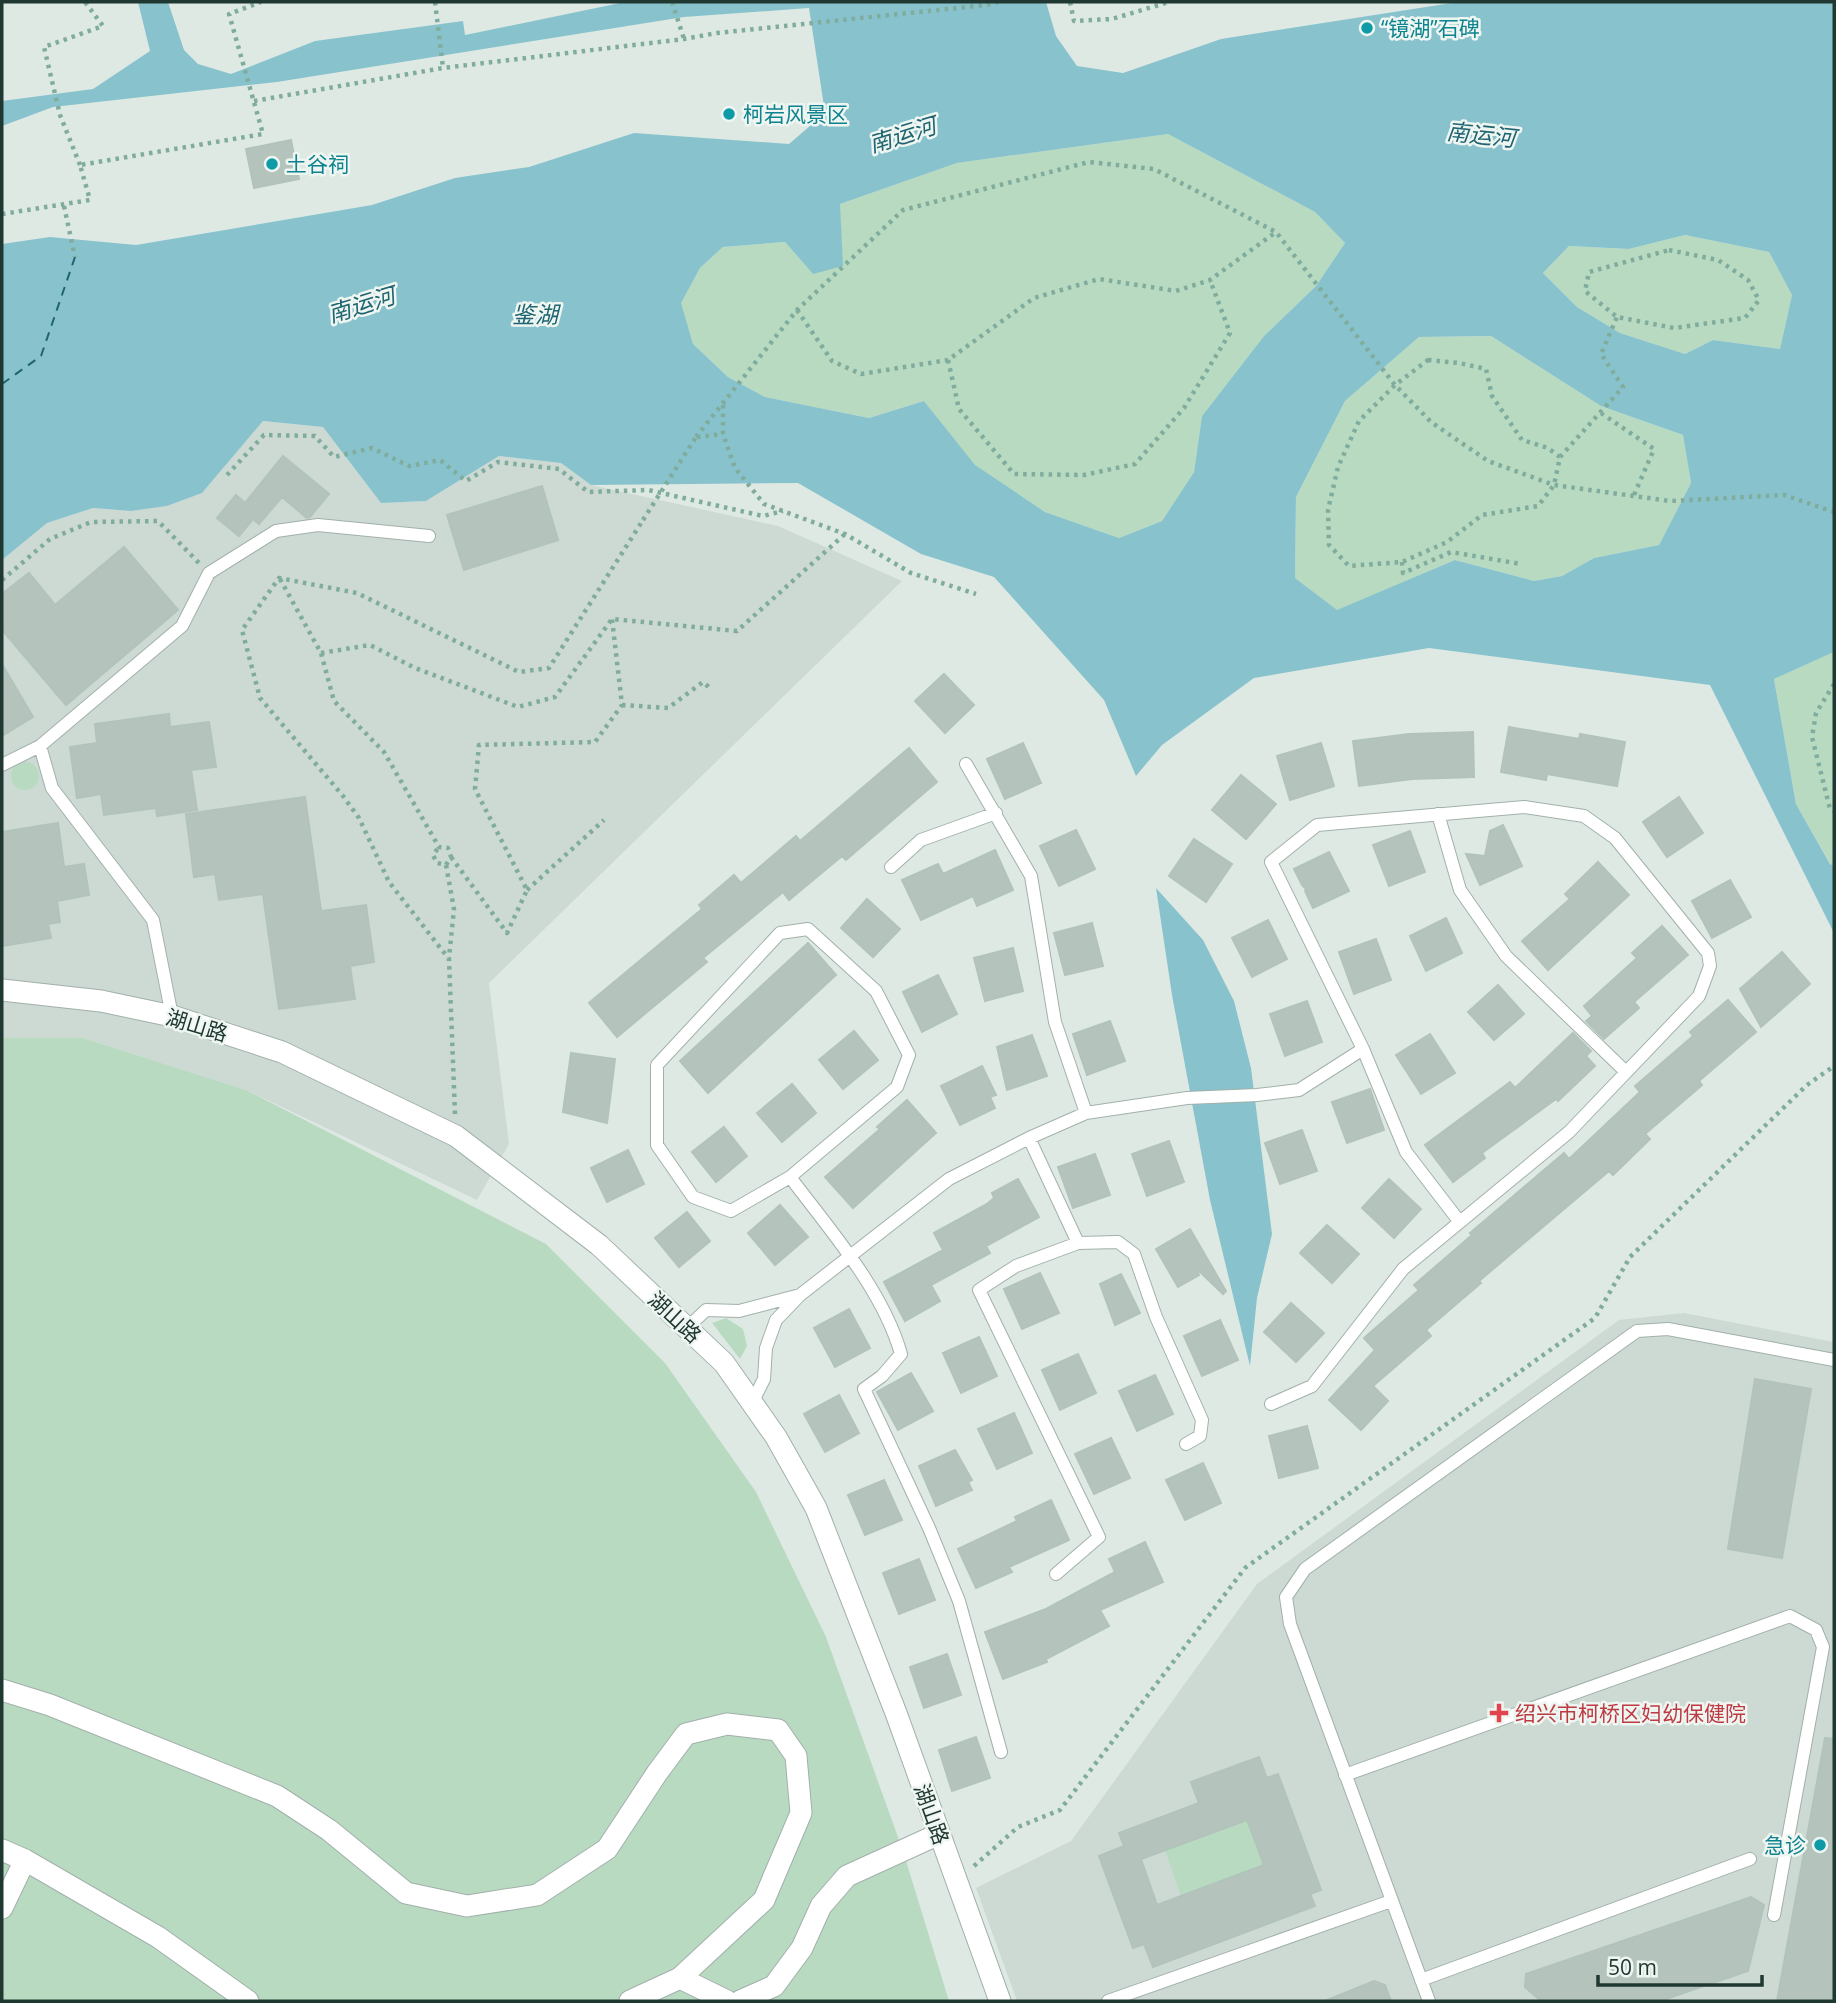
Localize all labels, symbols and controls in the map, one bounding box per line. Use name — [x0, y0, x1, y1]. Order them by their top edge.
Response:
place label: “镜湖”石碑 — [1381, 14, 1480, 42]
marker: “镜湖”石碑 — [1359, 20, 1375, 36]
place label: 柯岩风景区 — [743, 100, 848, 128]
marker: 柯岩风景区 — [721, 106, 737, 122]
water label: 南运河 — [864, 107, 943, 159]
water label: 南运河 — [1445, 114, 1521, 154]
place label: 土谷祠 — [286, 150, 349, 178]
marker: 土谷祠 — [264, 156, 280, 172]
water label: 南运河 — [323, 277, 402, 329]
water label: 鉴湖 — [512, 298, 561, 330]
street label: 湖山路 — [163, 1002, 231, 1048]
street label: 湖山路 — [642, 1285, 708, 1349]
place label: 绍兴市柯桥区妇幼保健院 — [1515, 1699, 1746, 1727]
marker: 绍兴市柯桥区妇幼保健院 — [1489, 1703, 1509, 1723]
street label: 湖山路 — [908, 1780, 956, 1848]
place label: 急诊 — [1764, 1831, 1806, 1859]
marker: 急诊 — [1812, 1837, 1828, 1853]
scale bar — [1598, 1944, 1762, 1988]
text: 50 m — [1608, 1953, 1657, 1981]

